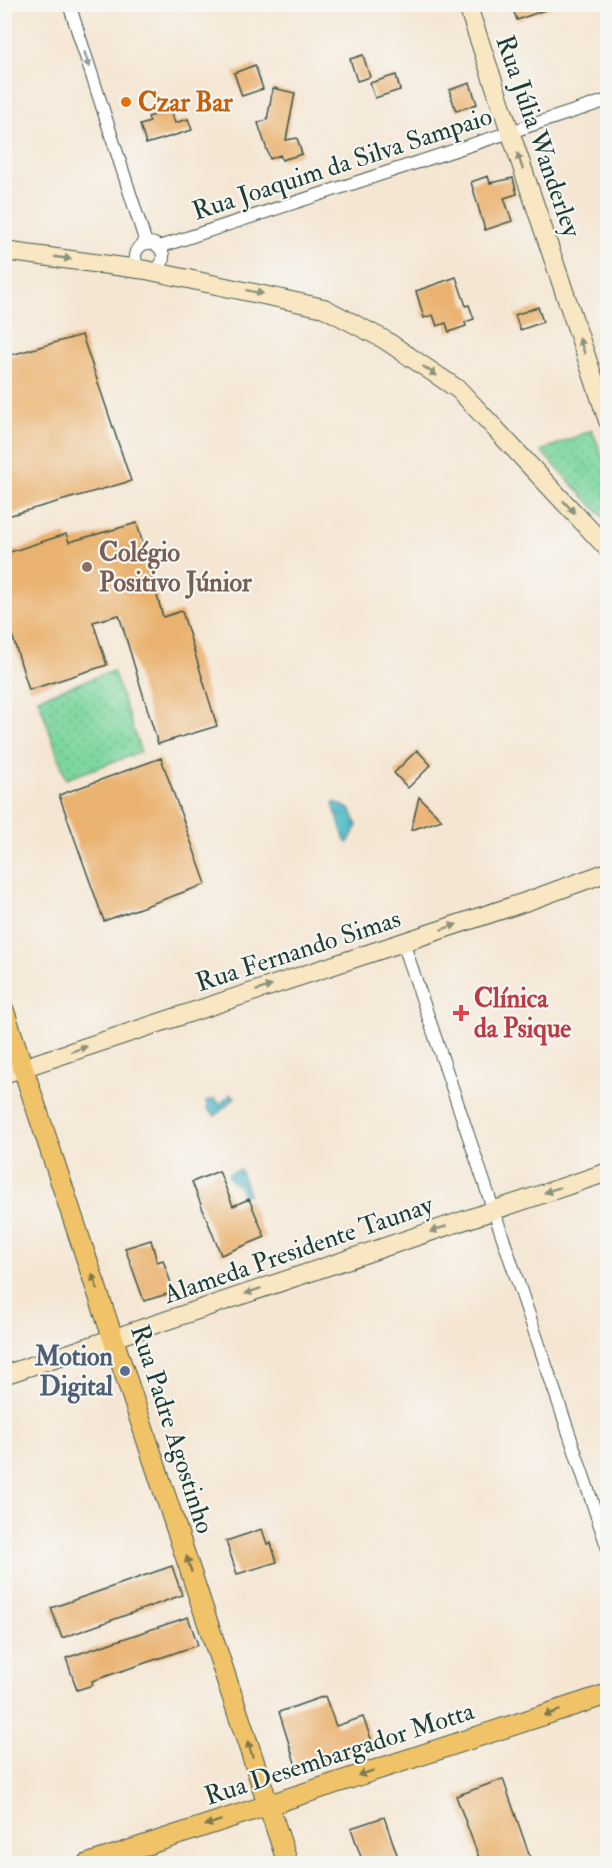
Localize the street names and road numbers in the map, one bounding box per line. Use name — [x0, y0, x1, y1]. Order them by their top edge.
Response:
street label: Rua Júlia Wanderley — [489, 31, 588, 242]
street label: Rua Joaquim da Silva Sampaio — [188, 100, 497, 229]
street label: Rua Fernando Simas — [192, 903, 405, 999]
street label: Alameda Presidente Taunay — [159, 1189, 438, 1311]
street label: Rua Padre Agostinho — [123, 1321, 221, 1538]
street label: Rua Desembargador Motta — [200, 1695, 478, 1813]

